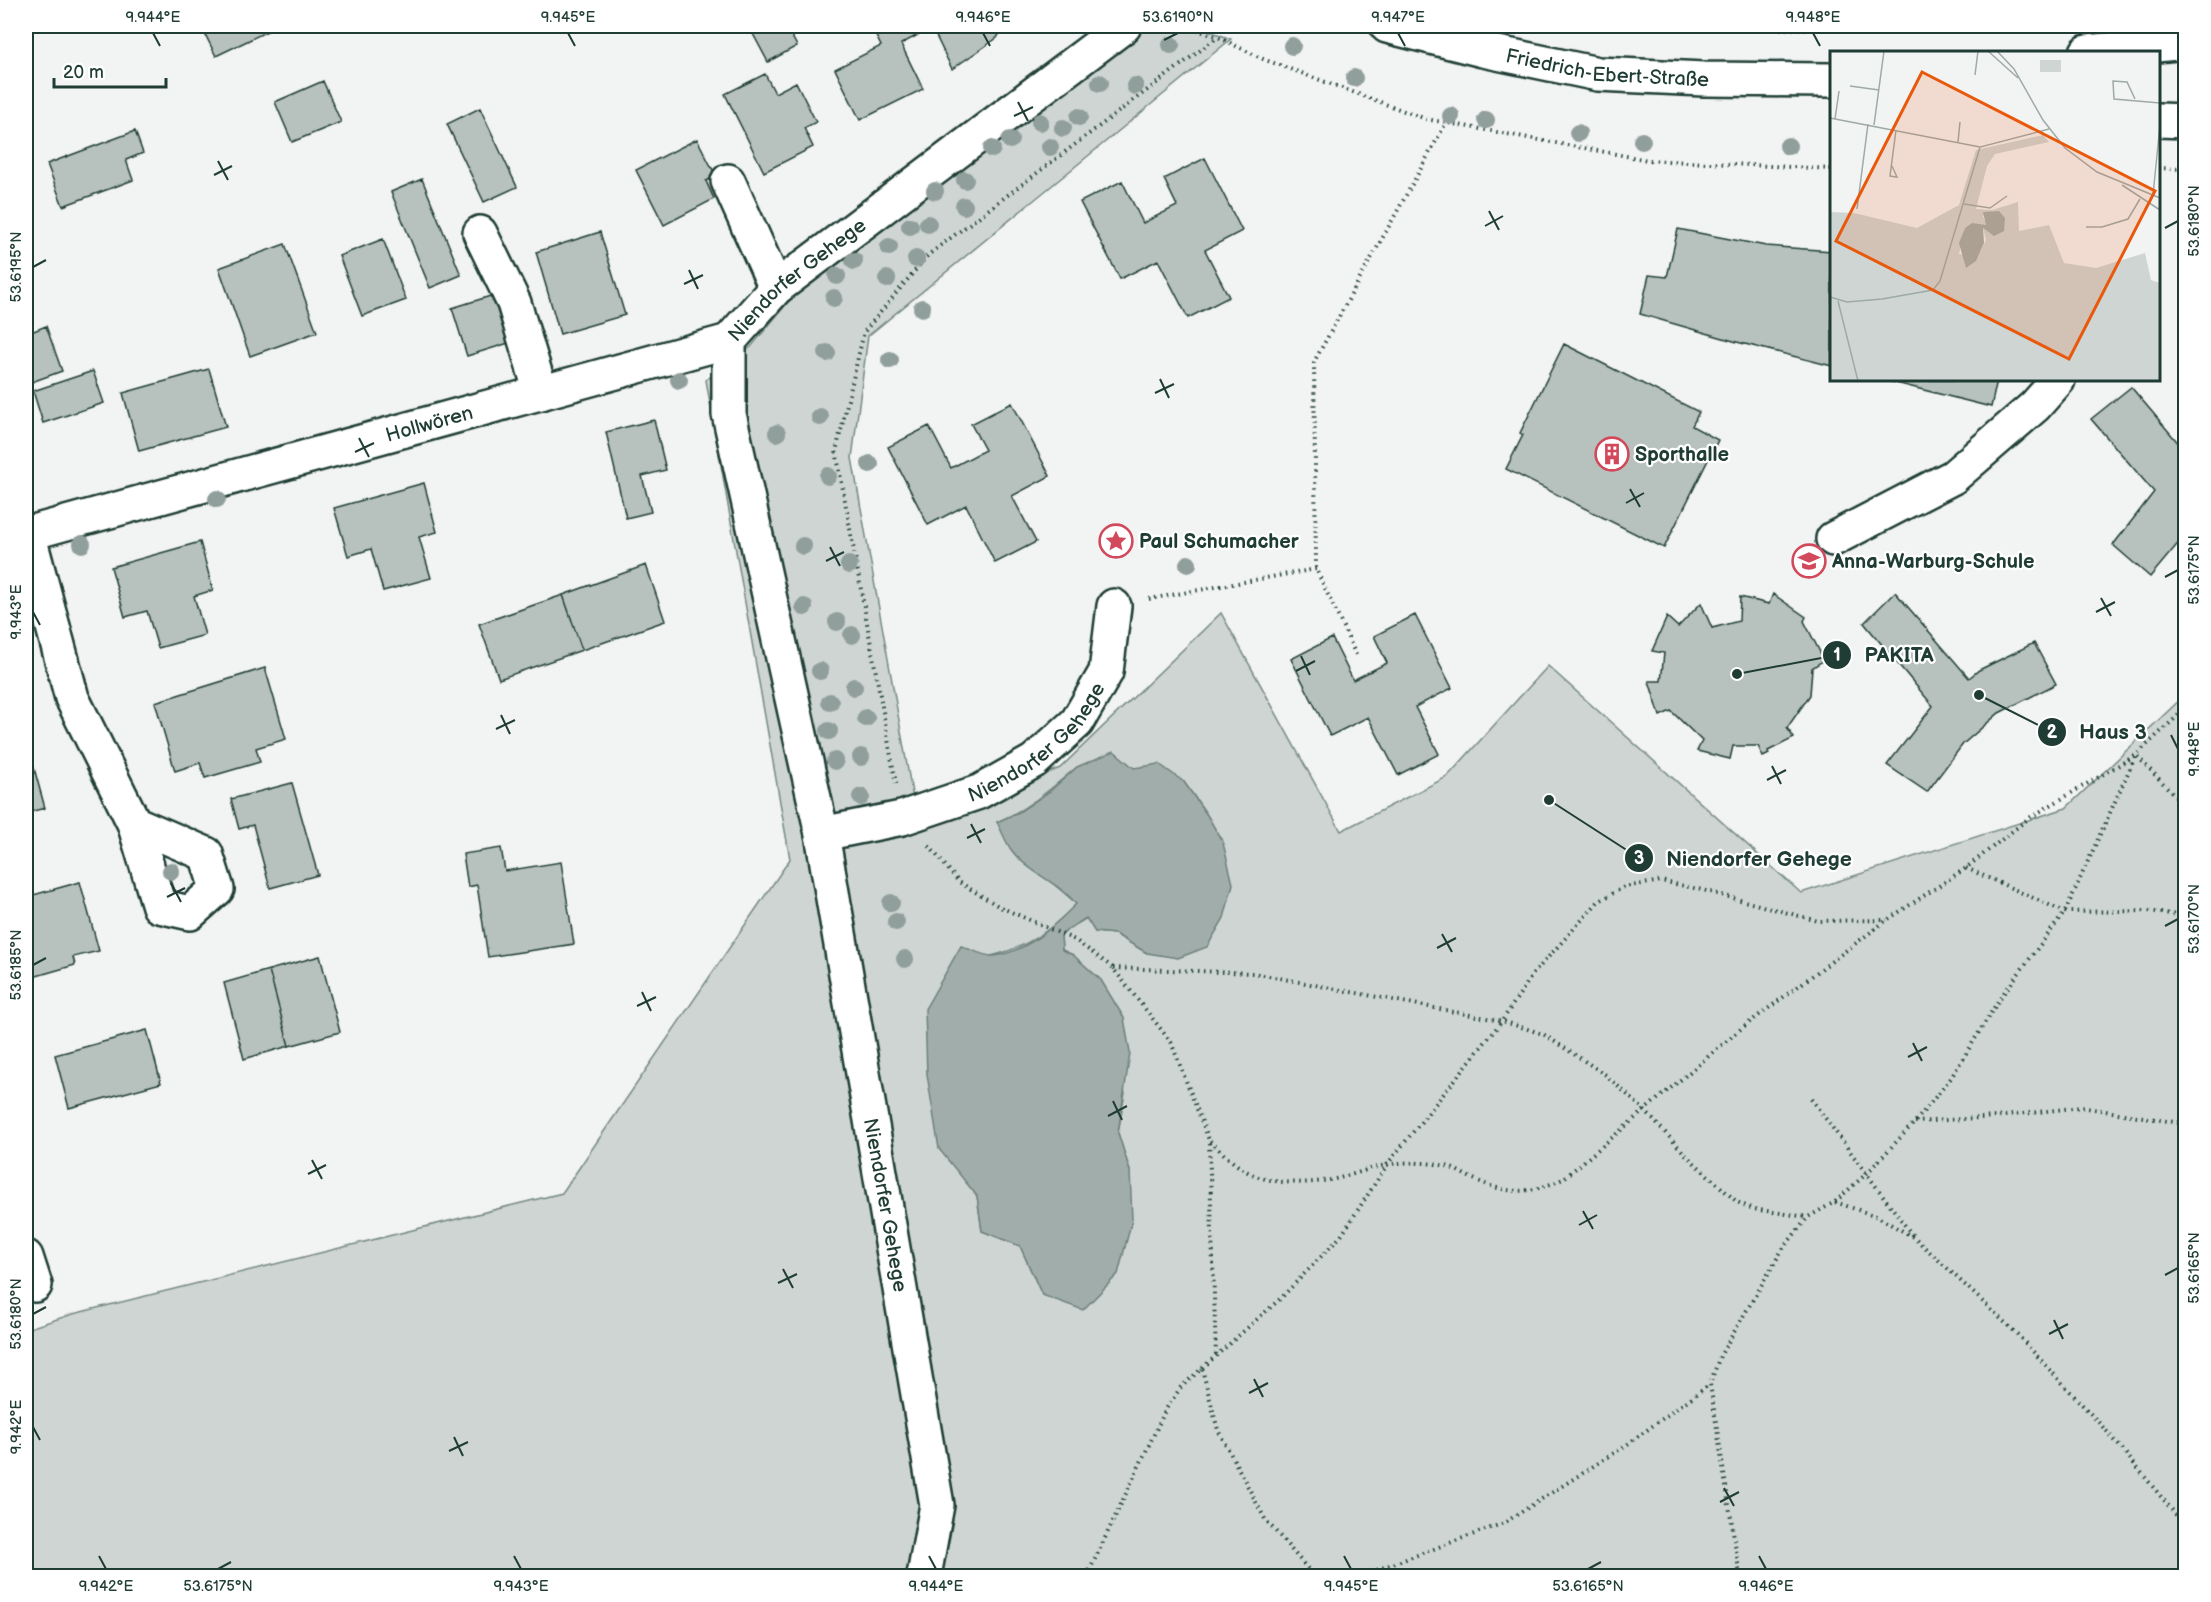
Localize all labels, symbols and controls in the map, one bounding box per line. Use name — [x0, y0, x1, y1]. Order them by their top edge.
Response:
text: 9.944°E — [126, 8, 180, 27]
text: 9.945°E — [541, 8, 595, 27]
text: 9.946°E — [955, 8, 1011, 27]
text: 53.6190°N — [1142, 8, 1214, 27]
text: 9.947°E — [1371, 8, 1425, 27]
text: 9.948°E — [1786, 8, 1841, 27]
street label: Friedrich-Ebert-Straße — [1503, 44, 1710, 92]
scale bar — [54, 51, 166, 89]
inset map — [1830, 51, 2160, 381]
text: 20 m — [63, 62, 104, 83]
text: 53.6180°N — [2185, 185, 2204, 257]
street label: Niendorfer Gehege — [723, 214, 871, 347]
text: 53.6195°N — [7, 232, 26, 302]
street label: Hollwören — [383, 401, 476, 448]
building icon: Sporthalle — [1594, 436, 1630, 472]
place label: Sporthalle — [1635, 443, 1729, 467]
place icon: Paul Schumacher — [1098, 523, 1134, 559]
place label: Paul Schumacher — [1139, 530, 1300, 554]
text: 53.6175°N — [2185, 535, 2204, 605]
school or university icon: Anna-Warburg-Schule — [1791, 543, 1827, 579]
place label: Anna-Warburg-Schule — [1831, 550, 2034, 574]
text: 9.943°E — [7, 584, 26, 640]
callout: PAKITA — [1822, 636, 1945, 675]
text: PAKITA — [1864, 643, 1934, 668]
text: 1 — [1833, 645, 1841, 666]
street label: Niendorfer Gehege — [965, 678, 1110, 808]
callout: Haus 3 — [2037, 712, 2159, 751]
text: Haus 3 — [2079, 720, 2147, 745]
text: 9.948°E — [2185, 721, 2204, 776]
text: 2 — [2047, 722, 2058, 743]
callout: Niendorfer Gehege — [1624, 839, 1864, 878]
text: Niendorfer Gehege — [1666, 847, 1852, 872]
text: 3 — [1634, 848, 1644, 869]
text: 53.6170°N — [2185, 884, 2204, 954]
text: 53.6185°N — [7, 929, 26, 1001]
street label: Niendorfer Gehege — [858, 1116, 912, 1294]
text: 53.6165°N — [2185, 1232, 2204, 1304]
text: 53.6180°N — [7, 1278, 26, 1350]
text: 9.942°E — [7, 1400, 26, 1454]
text: 9.942°E — [79, 1577, 133, 1596]
text: 53.6175°N — [183, 1577, 253, 1596]
text: 9.943°E — [493, 1577, 549, 1596]
text: 9.944°E — [909, 1577, 963, 1596]
text: 9.945°E — [1324, 1577, 1378, 1596]
text: 53.6165°N — [1552, 1577, 1624, 1596]
text: 9.946°E — [1738, 1577, 1794, 1596]

